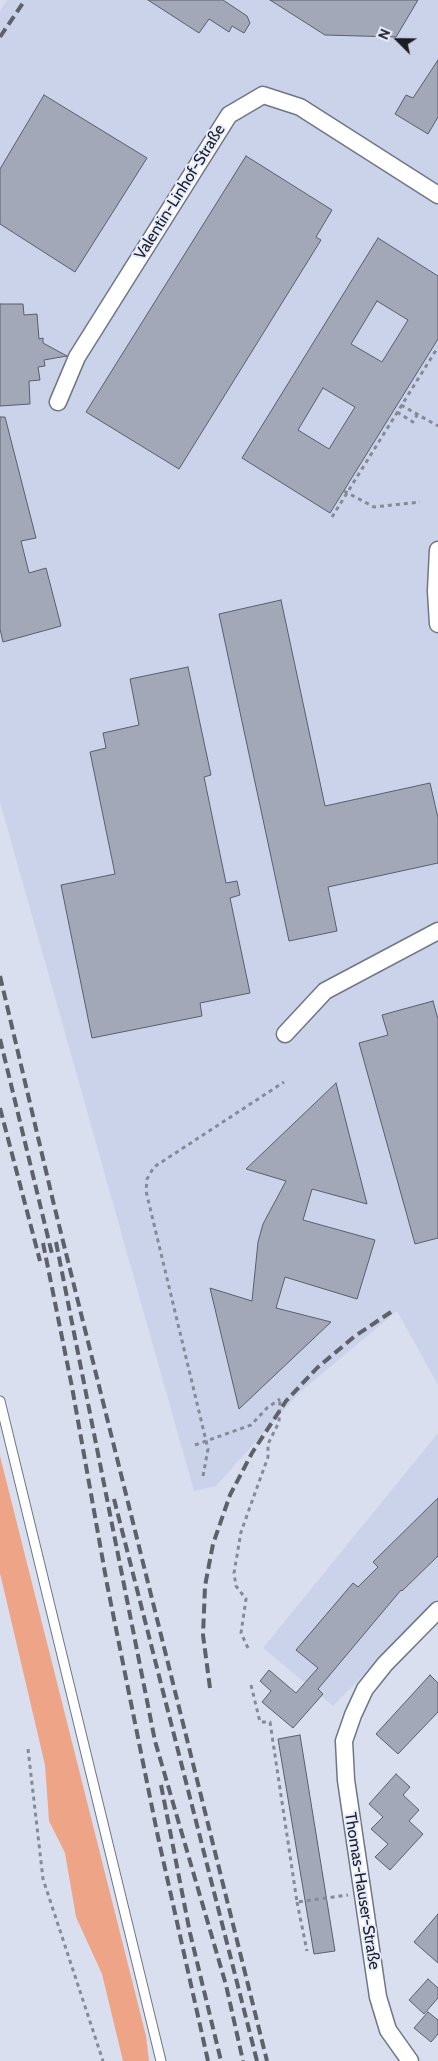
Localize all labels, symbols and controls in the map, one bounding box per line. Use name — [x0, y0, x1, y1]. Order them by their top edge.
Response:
north arrow — [373, 15, 423, 65]
text: N — [374, 26, 394, 42]
street label: Valentin-Linhof-Straße — [131, 121, 229, 263]
street label: Thomas-Hauser-Straße — [340, 1811, 384, 1971]

